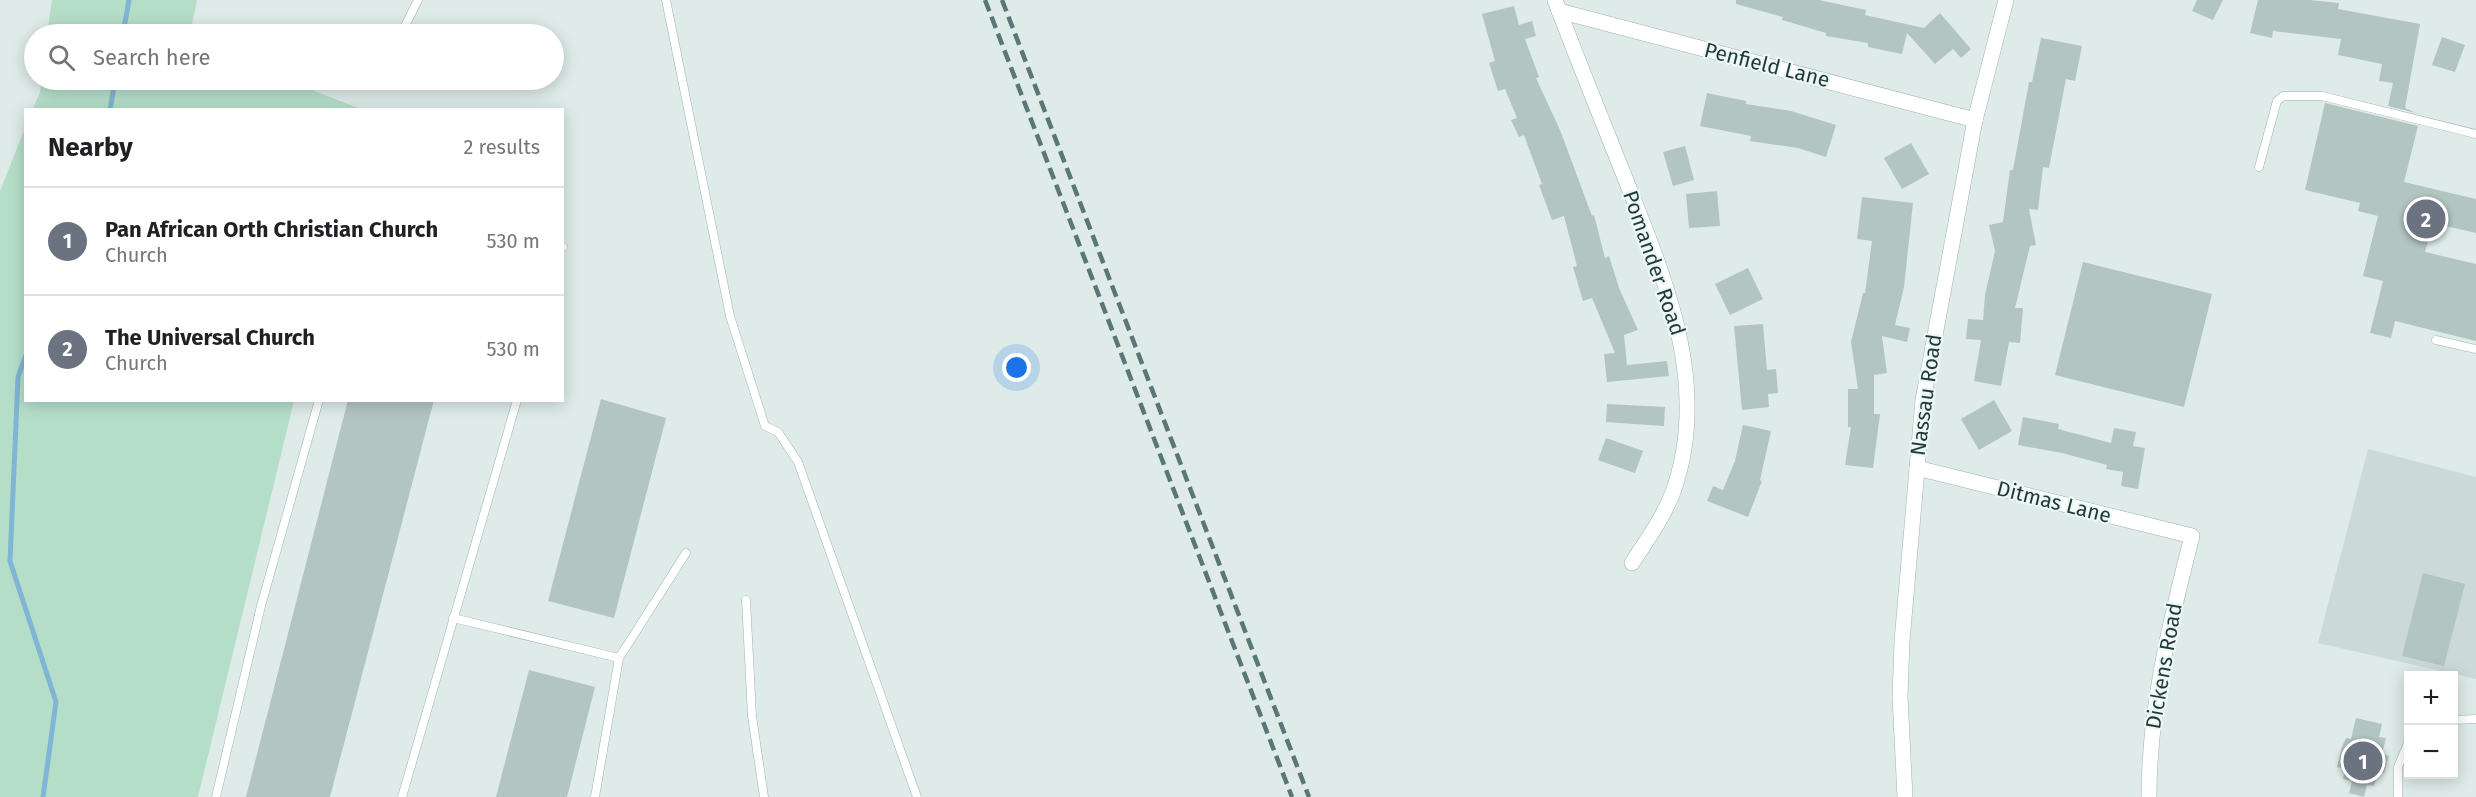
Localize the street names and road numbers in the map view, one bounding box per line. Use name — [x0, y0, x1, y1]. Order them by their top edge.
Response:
street label: Penfield Lane — [1702, 37, 1832, 93]
street label: Pomander Road — [1617, 187, 1691, 339]
street label: Nassau Road — [1905, 333, 1947, 457]
street label: Ditmas Lane — [1994, 475, 2114, 529]
street label: Dickens Road — [2140, 601, 2188, 731]

